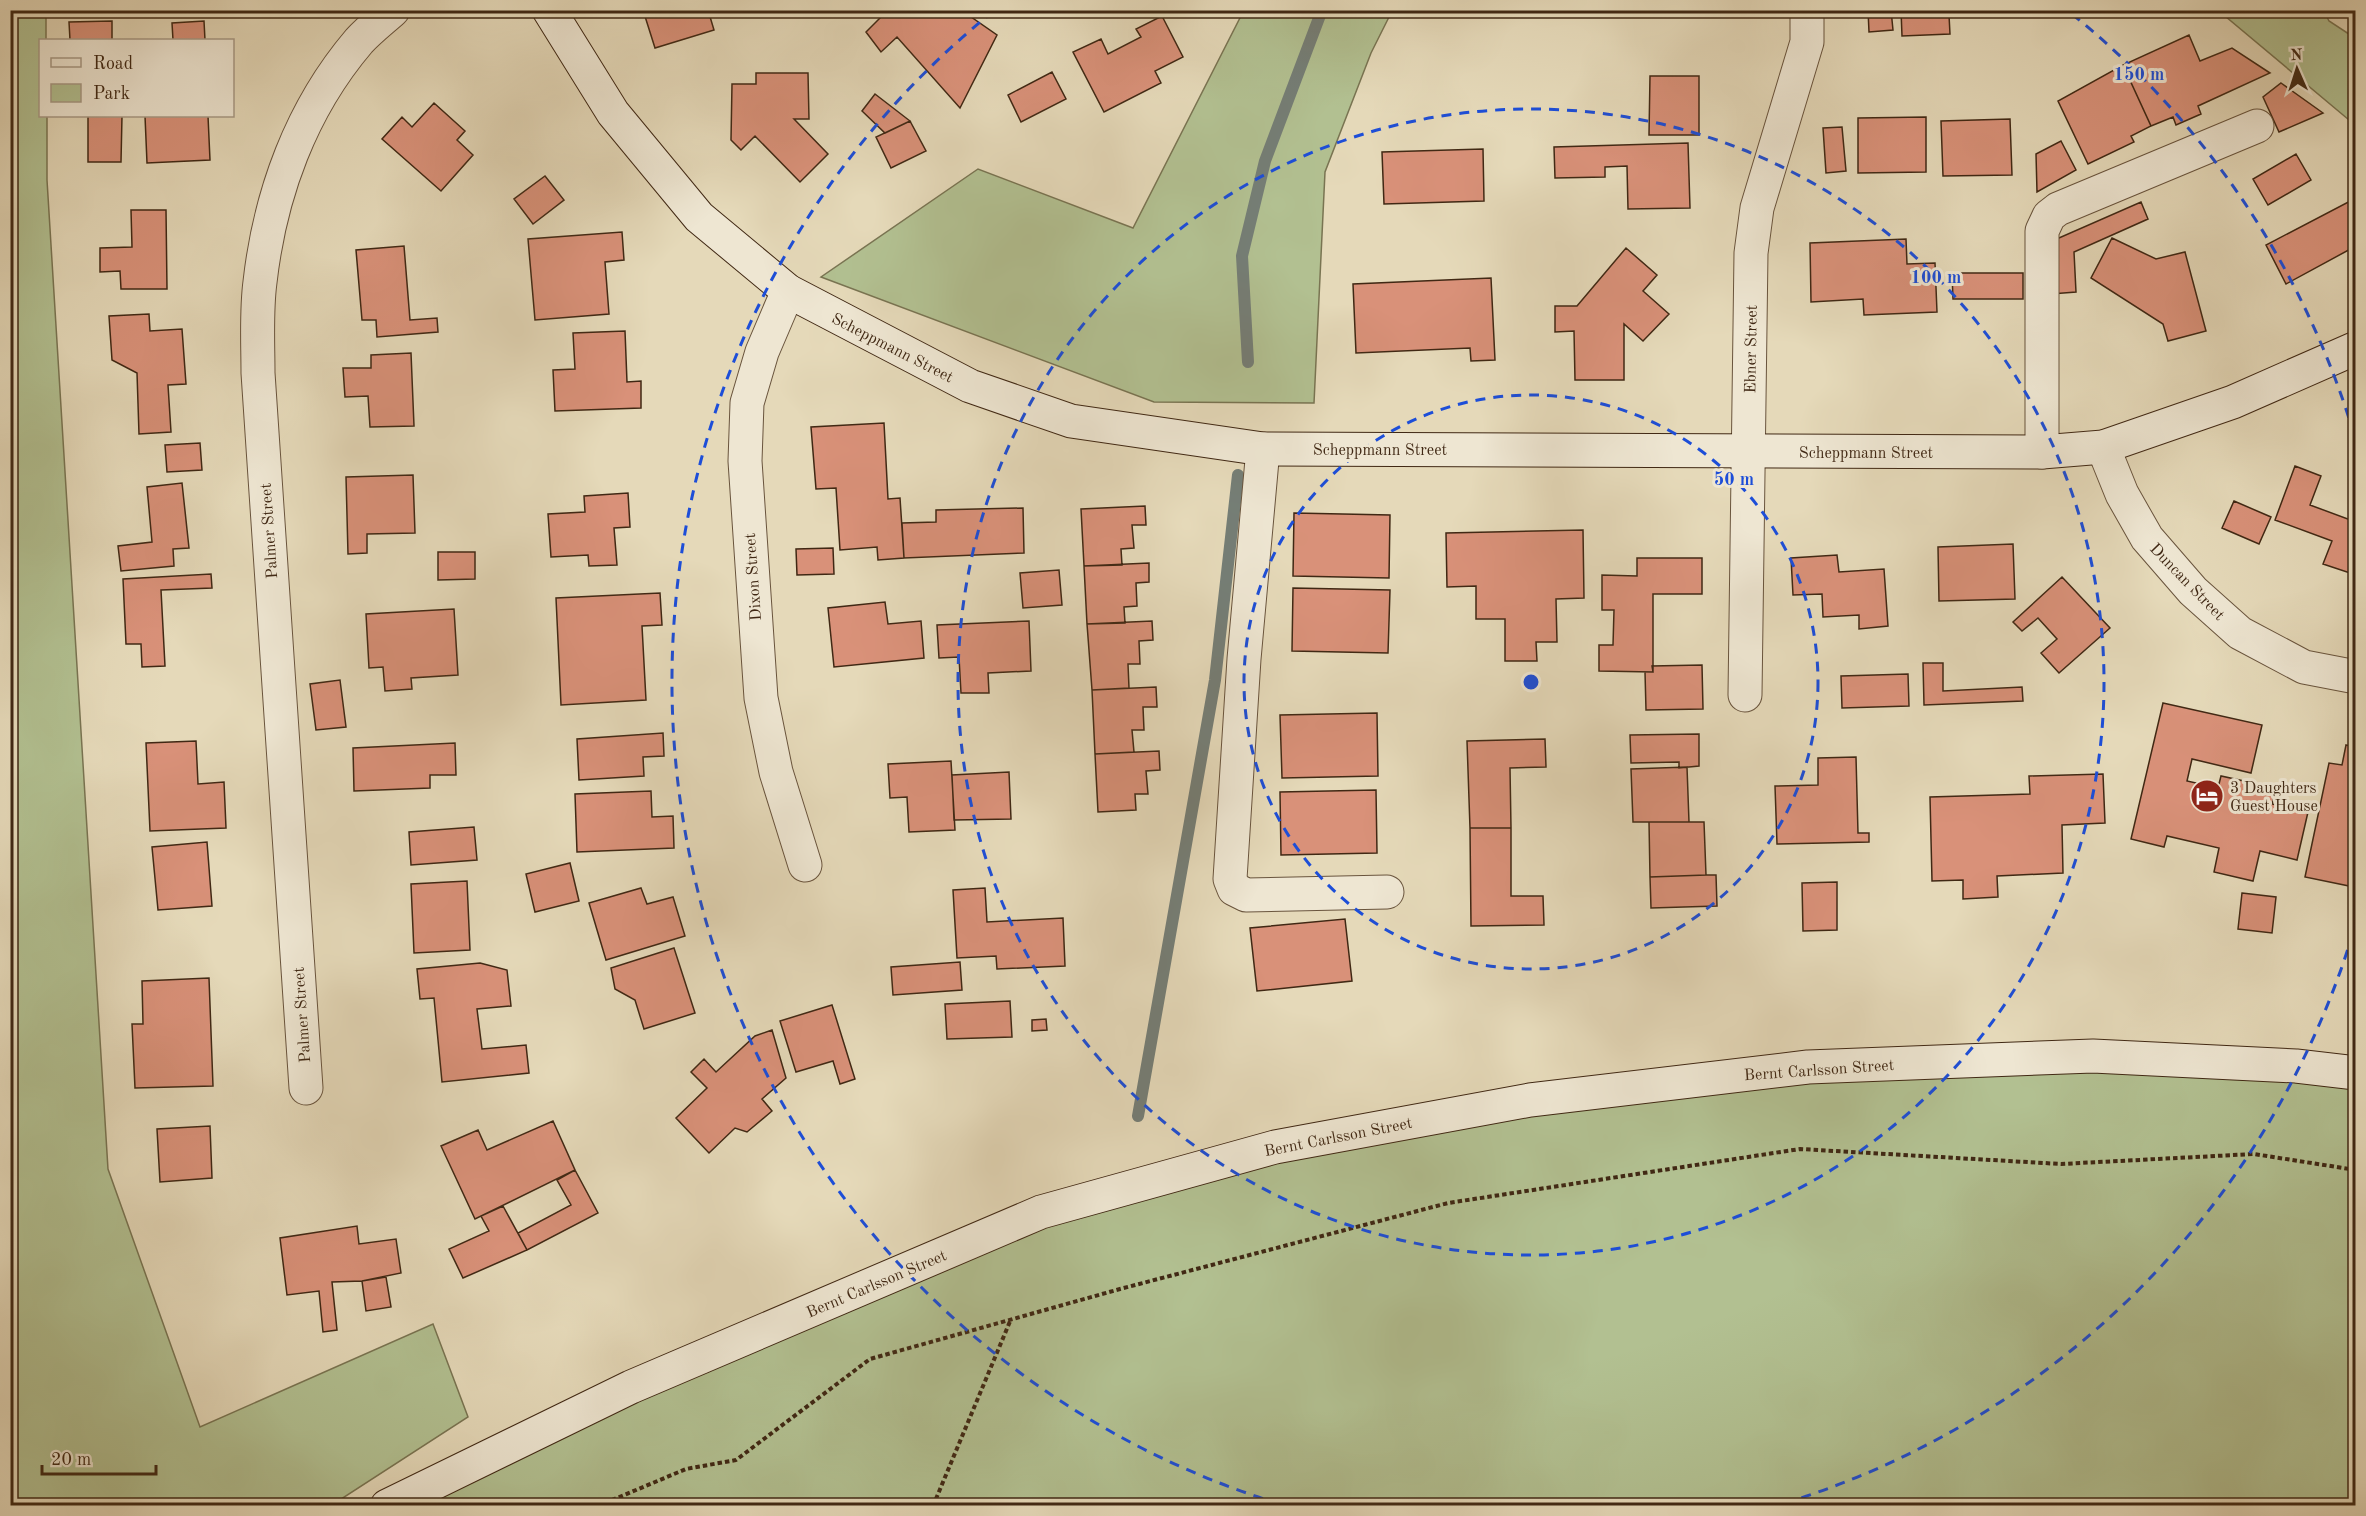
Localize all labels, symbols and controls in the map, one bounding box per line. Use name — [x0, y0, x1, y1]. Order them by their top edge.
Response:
legend — [39, 39, 234, 117]
north arrow — [2267, 39, 2327, 99]
text: N — [2290, 48, 2304, 64]
text: Road — [93, 55, 133, 73]
text: 150 m — [2114, 66, 2164, 84]
text: Park — [93, 85, 130, 103]
text: 100 m — [1911, 269, 1961, 287]
street label: Ebner Street — [1743, 304, 1761, 394]
street label: Scheppmann Street — [829, 311, 956, 387]
street label: Scheppmann Street — [1313, 443, 1448, 459]
street label: Scheppmann Street — [1799, 446, 1934, 462]
text: 50 m — [1714, 471, 1754, 489]
street label: Palmer Street — [259, 482, 281, 579]
street label: Dixon Street — [743, 532, 765, 621]
street label: Duncan Street — [2146, 541, 2227, 624]
centre of rings — [1521, 672, 1541, 692]
hotel icon: 3 Daughters Guest House — [2189, 778, 2225, 814]
place label: 3 Daughters Guest House — [2230, 781, 2318, 815]
street label: Palmer Street — [292, 966, 314, 1063]
street label: Bernt Carlsson Street — [1743, 1058, 1895, 1084]
street label: Bernt Carlsson Street — [1263, 1116, 1414, 1160]
street label: Bernt Carlsson Street — [804, 1248, 950, 1322]
scale bar — [42, 1438, 156, 1476]
text: 20 m — [51, 1451, 91, 1469]

